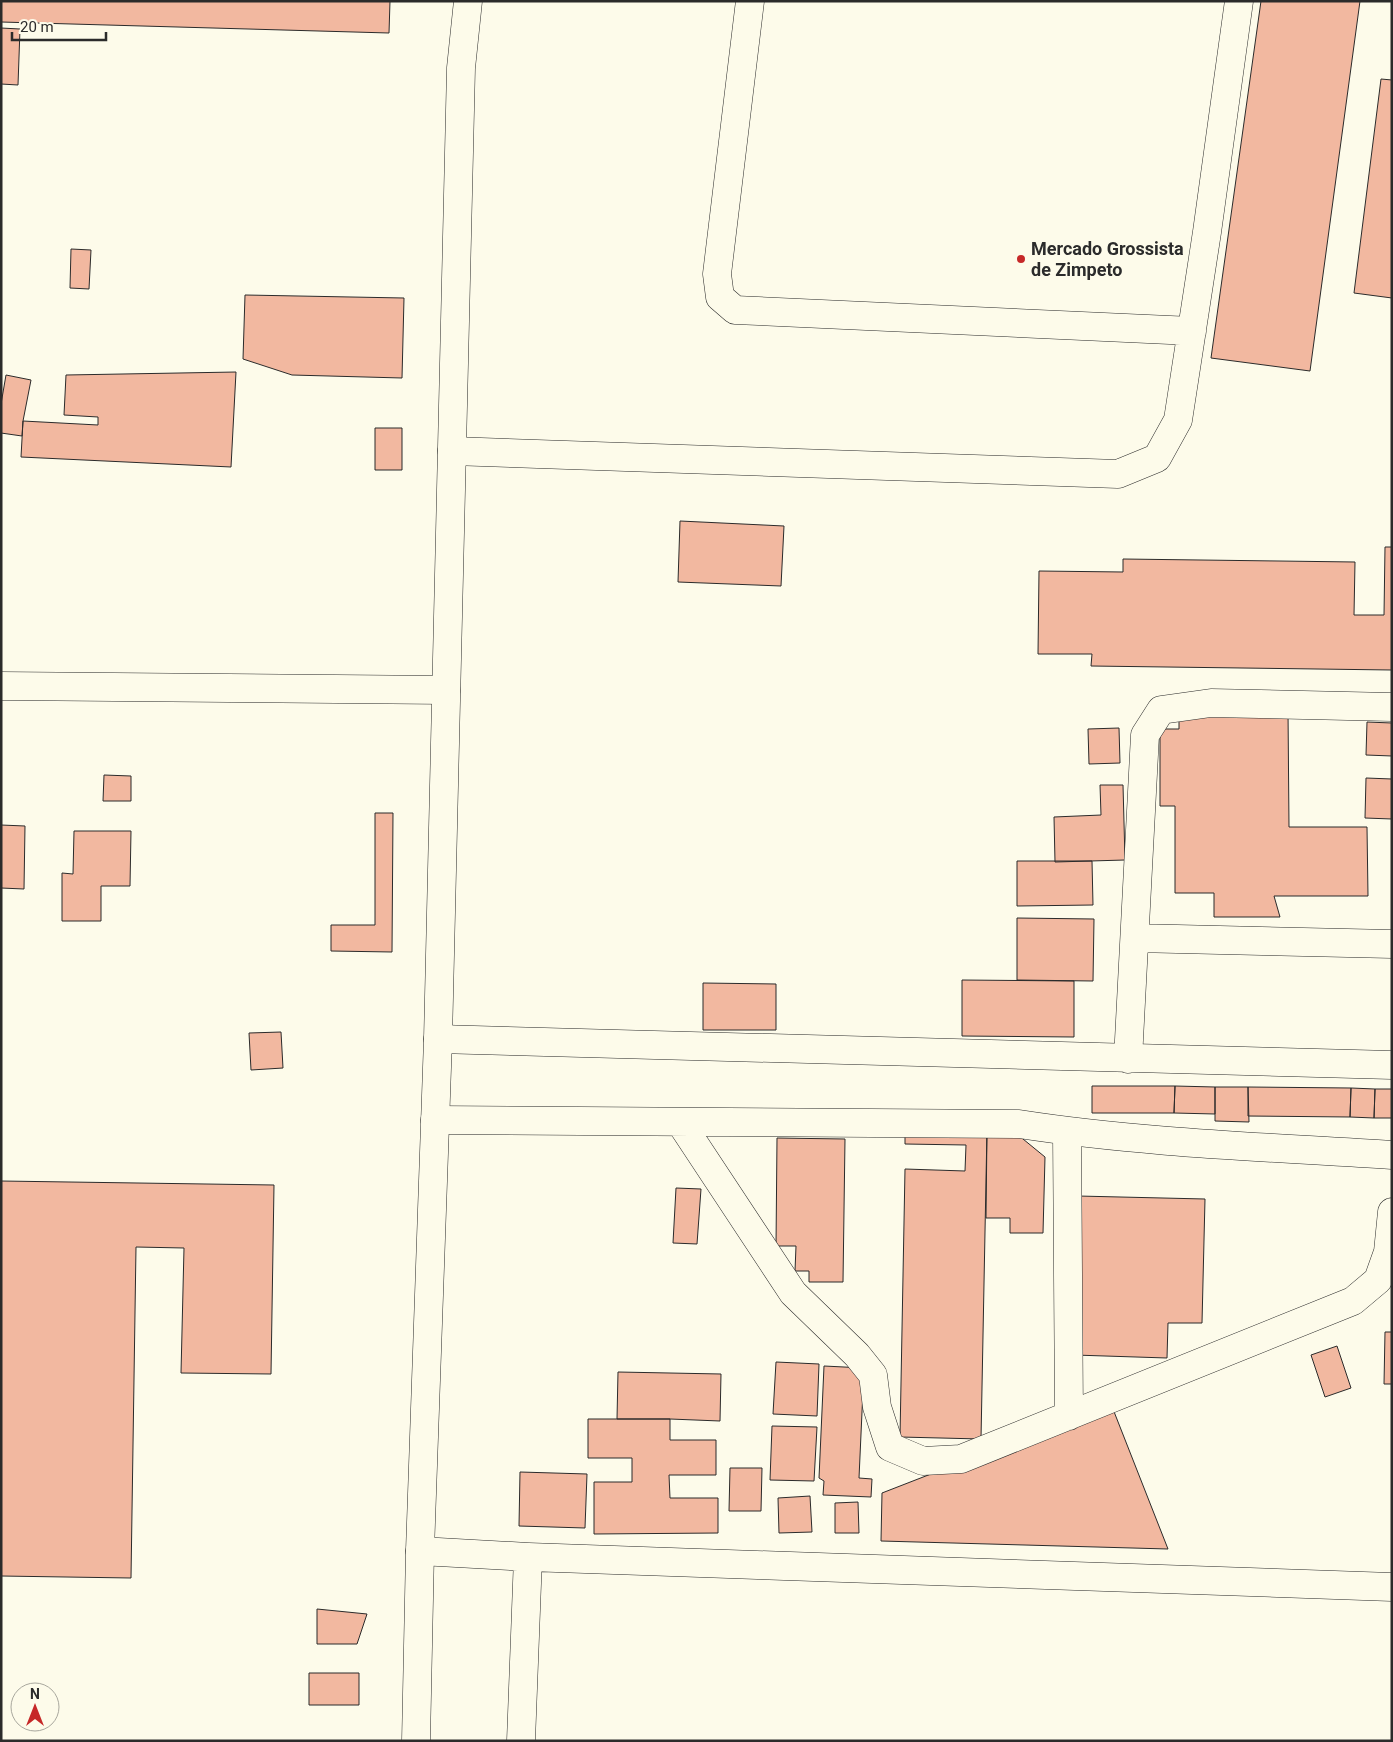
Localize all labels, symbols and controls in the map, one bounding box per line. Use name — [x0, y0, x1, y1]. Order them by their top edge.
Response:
scale bar — [12, 10, 106, 42]
text: 20 m — [20, 18, 54, 36]
place label: Mercado Grossista de Zimpeto — [1031, 238, 1184, 280]
marker: Mercado Grossista de Zimpeto — [1015, 253, 1027, 265]
north arrow — [10, 1682, 60, 1732]
text: N — [30, 1686, 40, 1702]

